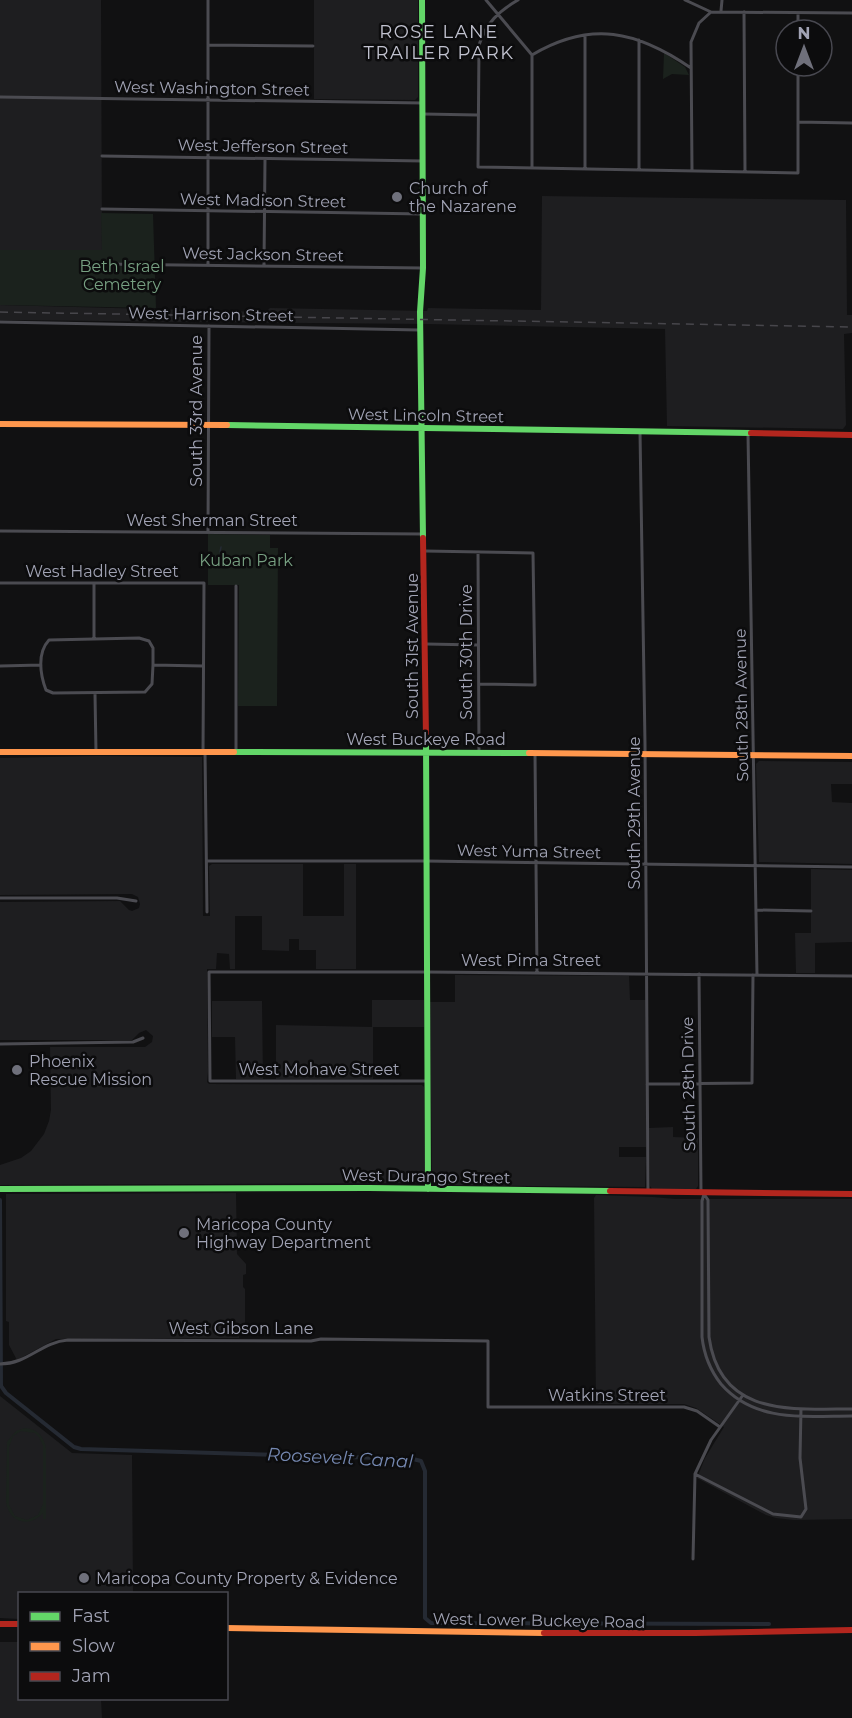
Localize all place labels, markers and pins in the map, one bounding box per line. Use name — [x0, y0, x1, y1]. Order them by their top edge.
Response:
place label: Church of the Nazarene — [409, 179, 517, 216]
marker: Church of the Nazarene — [390, 190, 404, 204]
place label: Phoenix Rescue Mission — [29, 1052, 152, 1089]
marker: Phoenix Rescue Mission — [10, 1063, 24, 1077]
place label: Maricopa County Highway Department — [196, 1215, 371, 1252]
marker: Maricopa County Highway Department — [177, 1226, 191, 1240]
place label: Maricopa County Property & Evidence — [96, 1569, 398, 1588]
marker: Maricopa County Property & Evidence — [77, 1571, 91, 1585]

